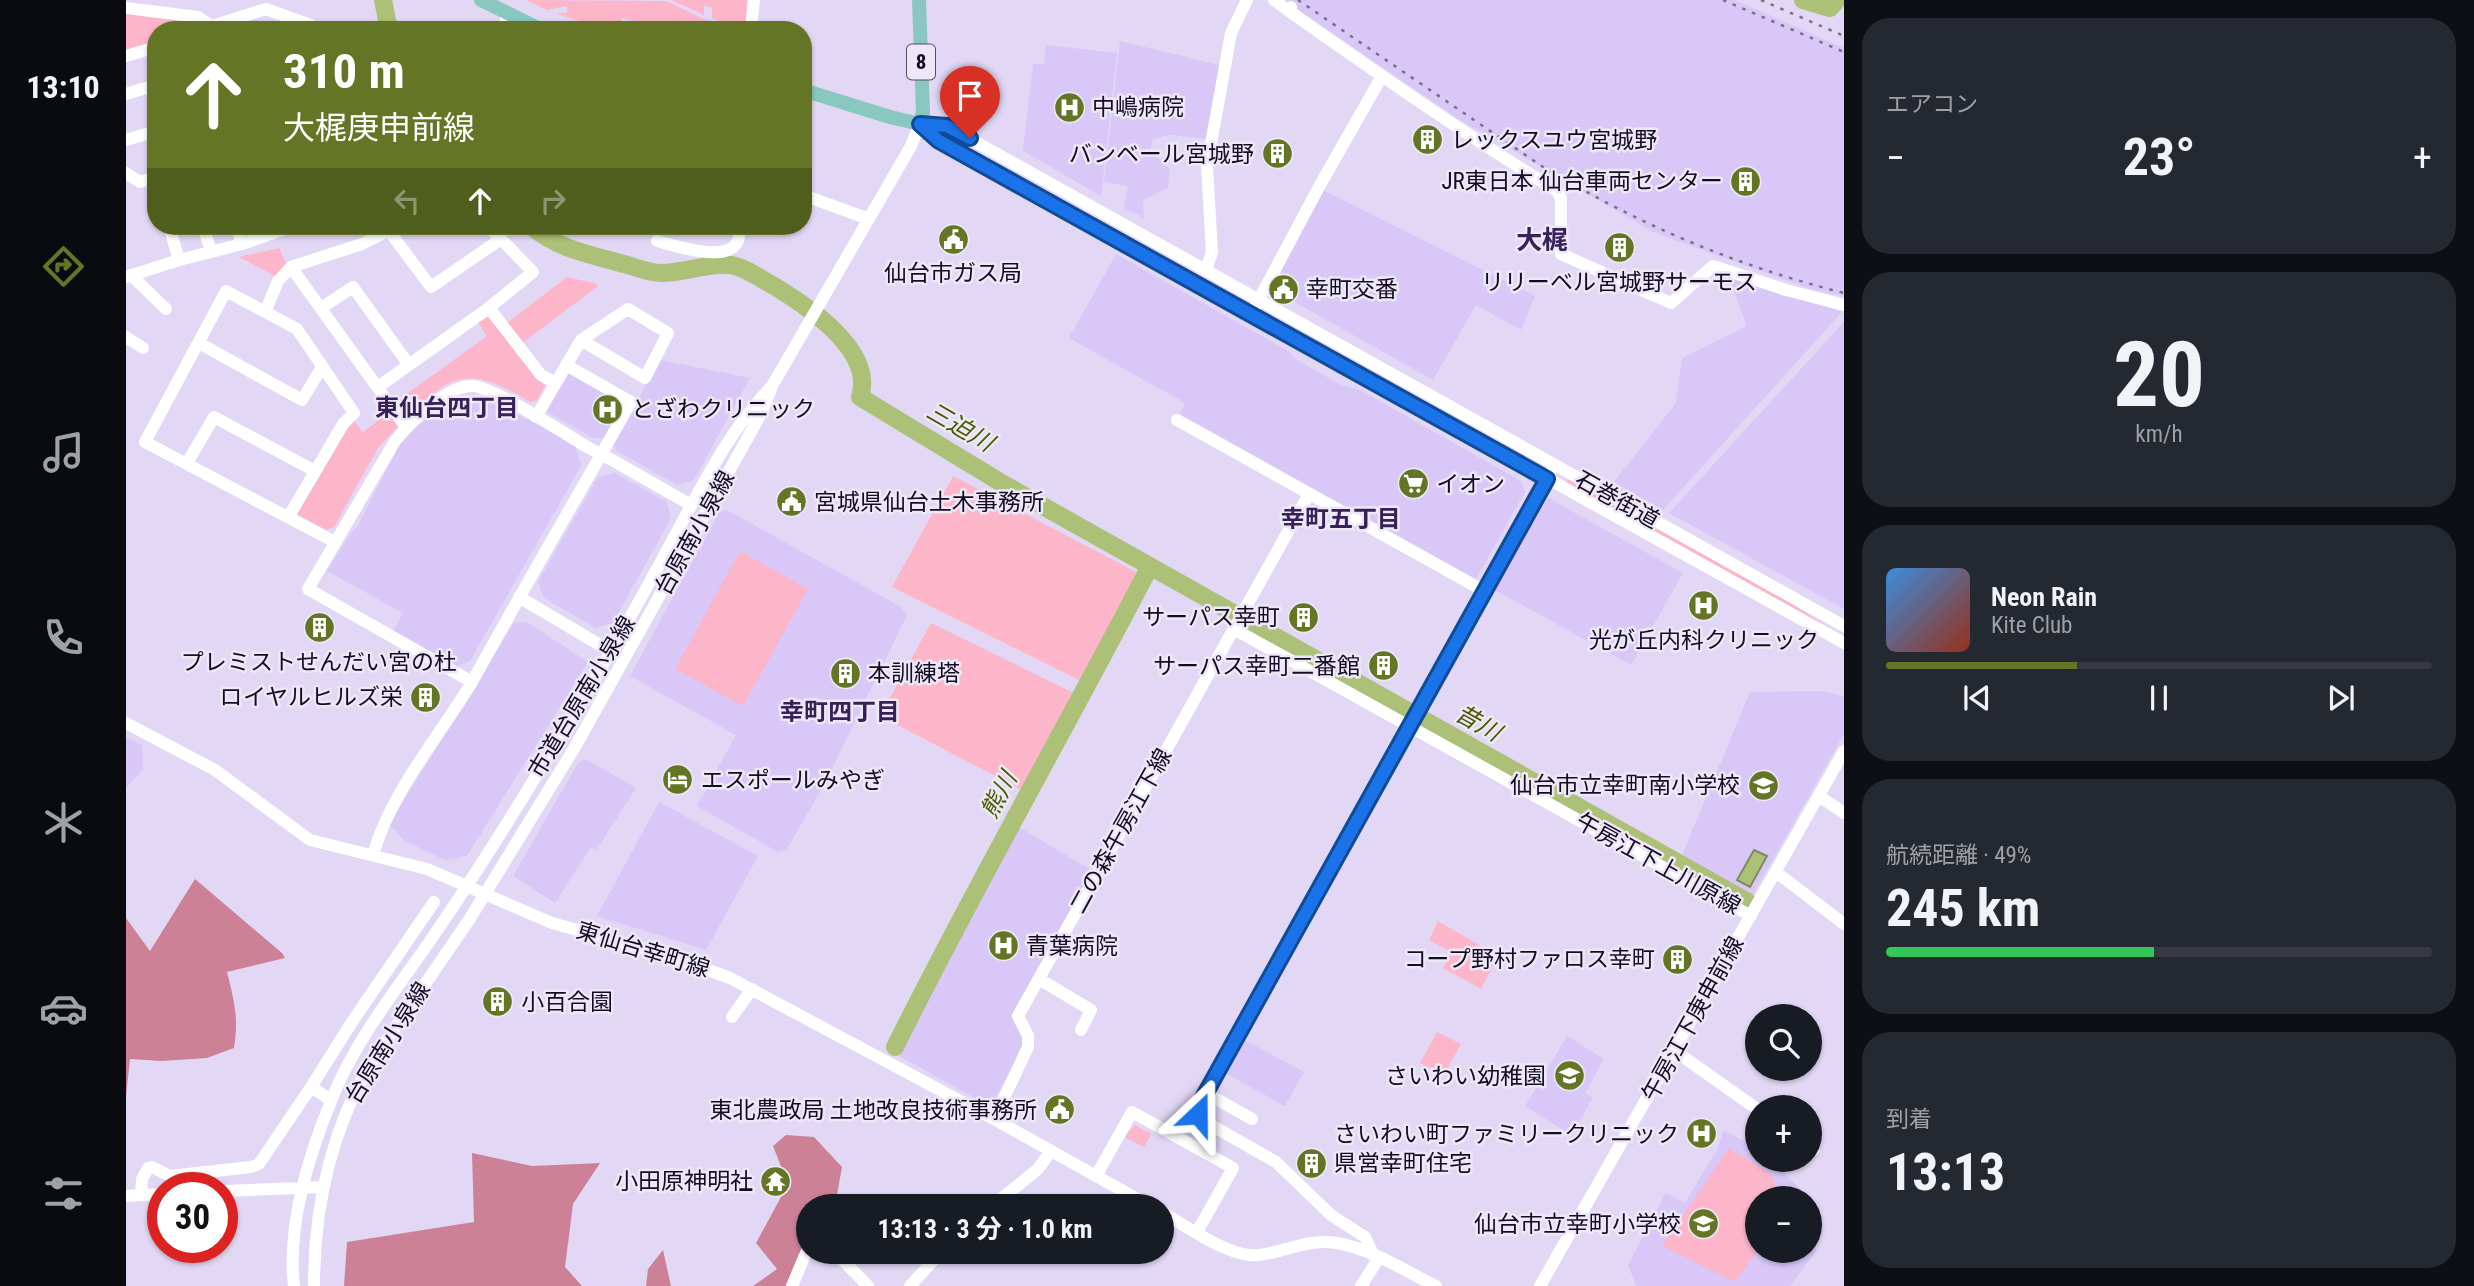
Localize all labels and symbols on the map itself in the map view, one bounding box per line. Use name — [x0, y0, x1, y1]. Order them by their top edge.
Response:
road number: 8 — [907, 44, 935, 80]
pin — [940, 66, 1000, 138]
hospital icon: 中嶋病院 — [1052, 90, 1086, 124]
place label: 中嶋病院 — [1092, 94, 1184, 121]
building icon: レックスユウ宮城野 — [1411, 123, 1445, 157]
place label: レックスユウ宮城野 — [1451, 127, 1657, 154]
building icon: バンベール宮城野 — [1260, 137, 1294, 171]
place label: バンベール宮城野 — [1069, 141, 1254, 168]
building icon: JR東日本 仙台車両センター — [1729, 164, 1763, 198]
place label: JR東日本 仙台車両センター — [1441, 168, 1723, 195]
public building icon: 仙台市ガス局 — [936, 222, 970, 256]
district label: 大梶 — [1516, 225, 1568, 255]
building icon: リリーベル宮城野サーモス — [1602, 231, 1636, 265]
place label: 仙台市ガス局 — [884, 260, 1022, 287]
place label: リリーベル宮城野サーモス — [1481, 269, 1757, 296]
public building icon: 幸町交番 — [1266, 272, 1300, 306]
place label: 幸町交番 — [1306, 276, 1398, 303]
hospital icon: とざわクリニック — [591, 392, 625, 426]
district label: 東仙台四丁目 — [375, 394, 519, 422]
place label: とざわクリニック — [631, 396, 815, 423]
water label: 三迫川 — [922, 397, 1001, 459]
street label: 台原南小泉線 — [650, 466, 740, 600]
street label: 石巻街道 — [1570, 466, 1664, 534]
supermarket icon: イオン — [1396, 467, 1430, 501]
place label: イオン — [1436, 471, 1505, 498]
public building icon: 宮城県仙台土木事務所 — [774, 485, 808, 519]
place label: 宮城県仙台土木事務所 — [814, 489, 1044, 516]
district label: 幸町五丁目 — [1281, 505, 1401, 533]
hospital icon: 光が丘内科クリニック — [1687, 589, 1721, 623]
building icon: サーパス幸町 — [1286, 600, 1320, 634]
place label: サーパス幸町 — [1142, 604, 1280, 631]
building icon: プレミストせんだい宮の杜 — [302, 611, 336, 645]
street label: 市道台原南小泉線 — [523, 611, 641, 783]
place label: 光が丘内科クリニック — [1589, 627, 1819, 654]
place label: プレミストせんだい宮の杜 — [181, 649, 457, 676]
building icon: サーパス幸町二番館 — [1366, 649, 1400, 683]
place label: サーパス幸町二番館 — [1153, 653, 1360, 680]
building icon: 本訓練塔 — [828, 656, 862, 690]
place label: 本訓練塔 — [868, 660, 960, 687]
building icon: ロイヤルヒルズ栄 — [409, 680, 443, 714]
place label: ロイヤルヒルズ栄 — [220, 684, 403, 711]
district label: 幸町四丁目 — [780, 698, 900, 726]
water label: 昔川 — [1450, 699, 1508, 748]
street label: 二の森午房江下線 — [1065, 744, 1177, 918]
hotel icon: エスポールみやぎ — [661, 763, 695, 797]
water label: 熊川 — [975, 765, 1024, 823]
place label: エスポールみやぎ — [701, 767, 885, 794]
school or university icon: 仙台市立幸町南小学校 — [1746, 768, 1780, 802]
place label: 仙台市立幸町南小学校 — [1510, 772, 1740, 799]
street label: 午房江下上川原線 — [1571, 808, 1745, 920]
street label: 東仙台幸町線 — [573, 917, 713, 983]
hospital icon: 青葉病院 — [986, 929, 1020, 963]
street label: 午房江下庚申前線 — [1637, 932, 1749, 1106]
place label: 青葉病院 — [1026, 933, 1118, 960]
building icon: コープ野村ファロス幸町 — [1661, 942, 1695, 976]
place label: コープ野村ファロス幸町 — [1403, 946, 1655, 973]
street label: 台原南小泉線 — [340, 977, 436, 1109]
building icon: 小百合園 — [481, 985, 515, 1019]
place label: 小百合園 — [521, 989, 613, 1016]
school or university icon: さいわい幼稚園 — [1552, 1059, 1586, 1093]
place label: さいわい幼稚園 — [1385, 1063, 1546, 1090]
position arrow — [1161, 1077, 1235, 1151]
public building icon: 東北農政局 土地改良技術事務所 — [1043, 1093, 1077, 1127]
place label: 東北農政局 土地改良技術事務所 — [710, 1097, 1037, 1124]
hospital icon: さいわい町ファミリークリニック — [1685, 1117, 1719, 1151]
place label: さいわい町ファミリークリニック — [1334, 1121, 1679, 1148]
building icon: 県営幸町住宅 — [1294, 1146, 1328, 1180]
place label: 県営幸町住宅 — [1334, 1150, 1472, 1177]
temple icon: 小田原神明社 — [759, 1164, 793, 1198]
place label: 小田原神明社 — [615, 1168, 753, 1195]
speed limit sign: 30 — [147, 1172, 238, 1263]
school or university icon: 仙台市立幸町小学校 — [1687, 1207, 1721, 1241]
place label: 仙台市立幸町小学校 — [1474, 1211, 1681, 1238]

